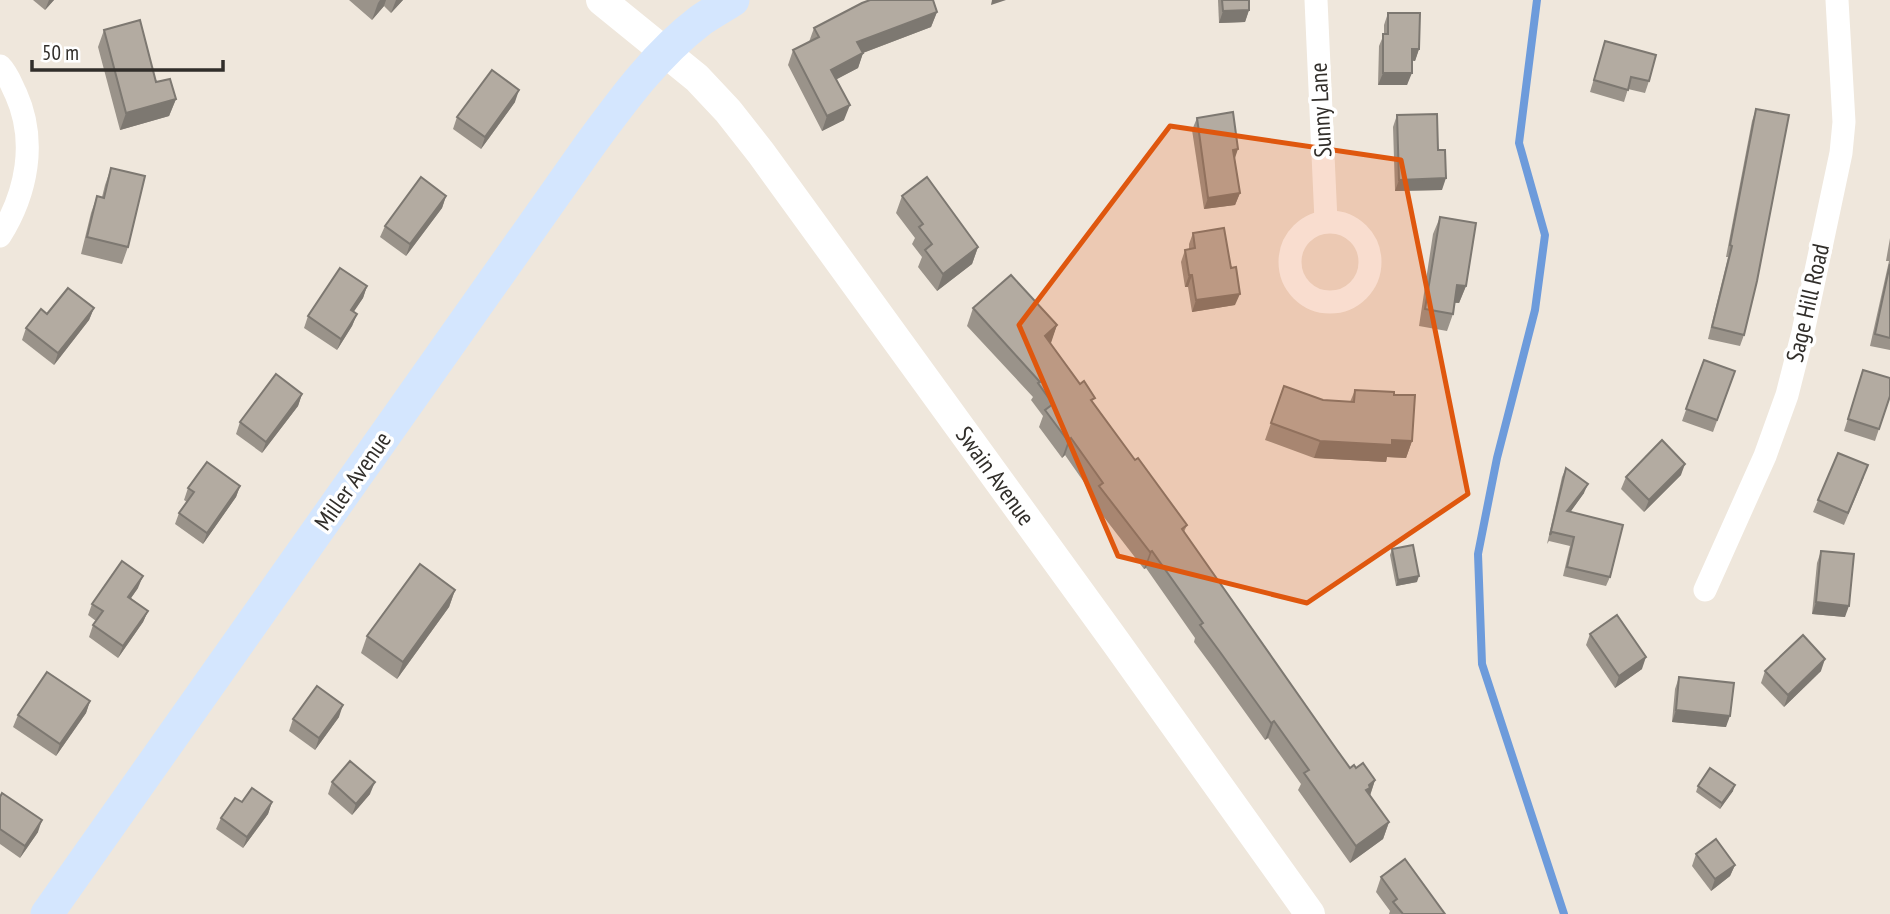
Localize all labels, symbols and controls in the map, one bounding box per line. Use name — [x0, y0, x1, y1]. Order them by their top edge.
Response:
scale bar — [32, 28, 222, 72]
text: 50 m — [42, 39, 79, 66]
street label: Sunny Lane — [1303, 62, 1338, 158]
street label: Sage Hill Road — [1779, 241, 1836, 365]
street label: Swain Avenue — [949, 420, 1042, 531]
street label: Miller Avenue — [307, 425, 398, 536]

